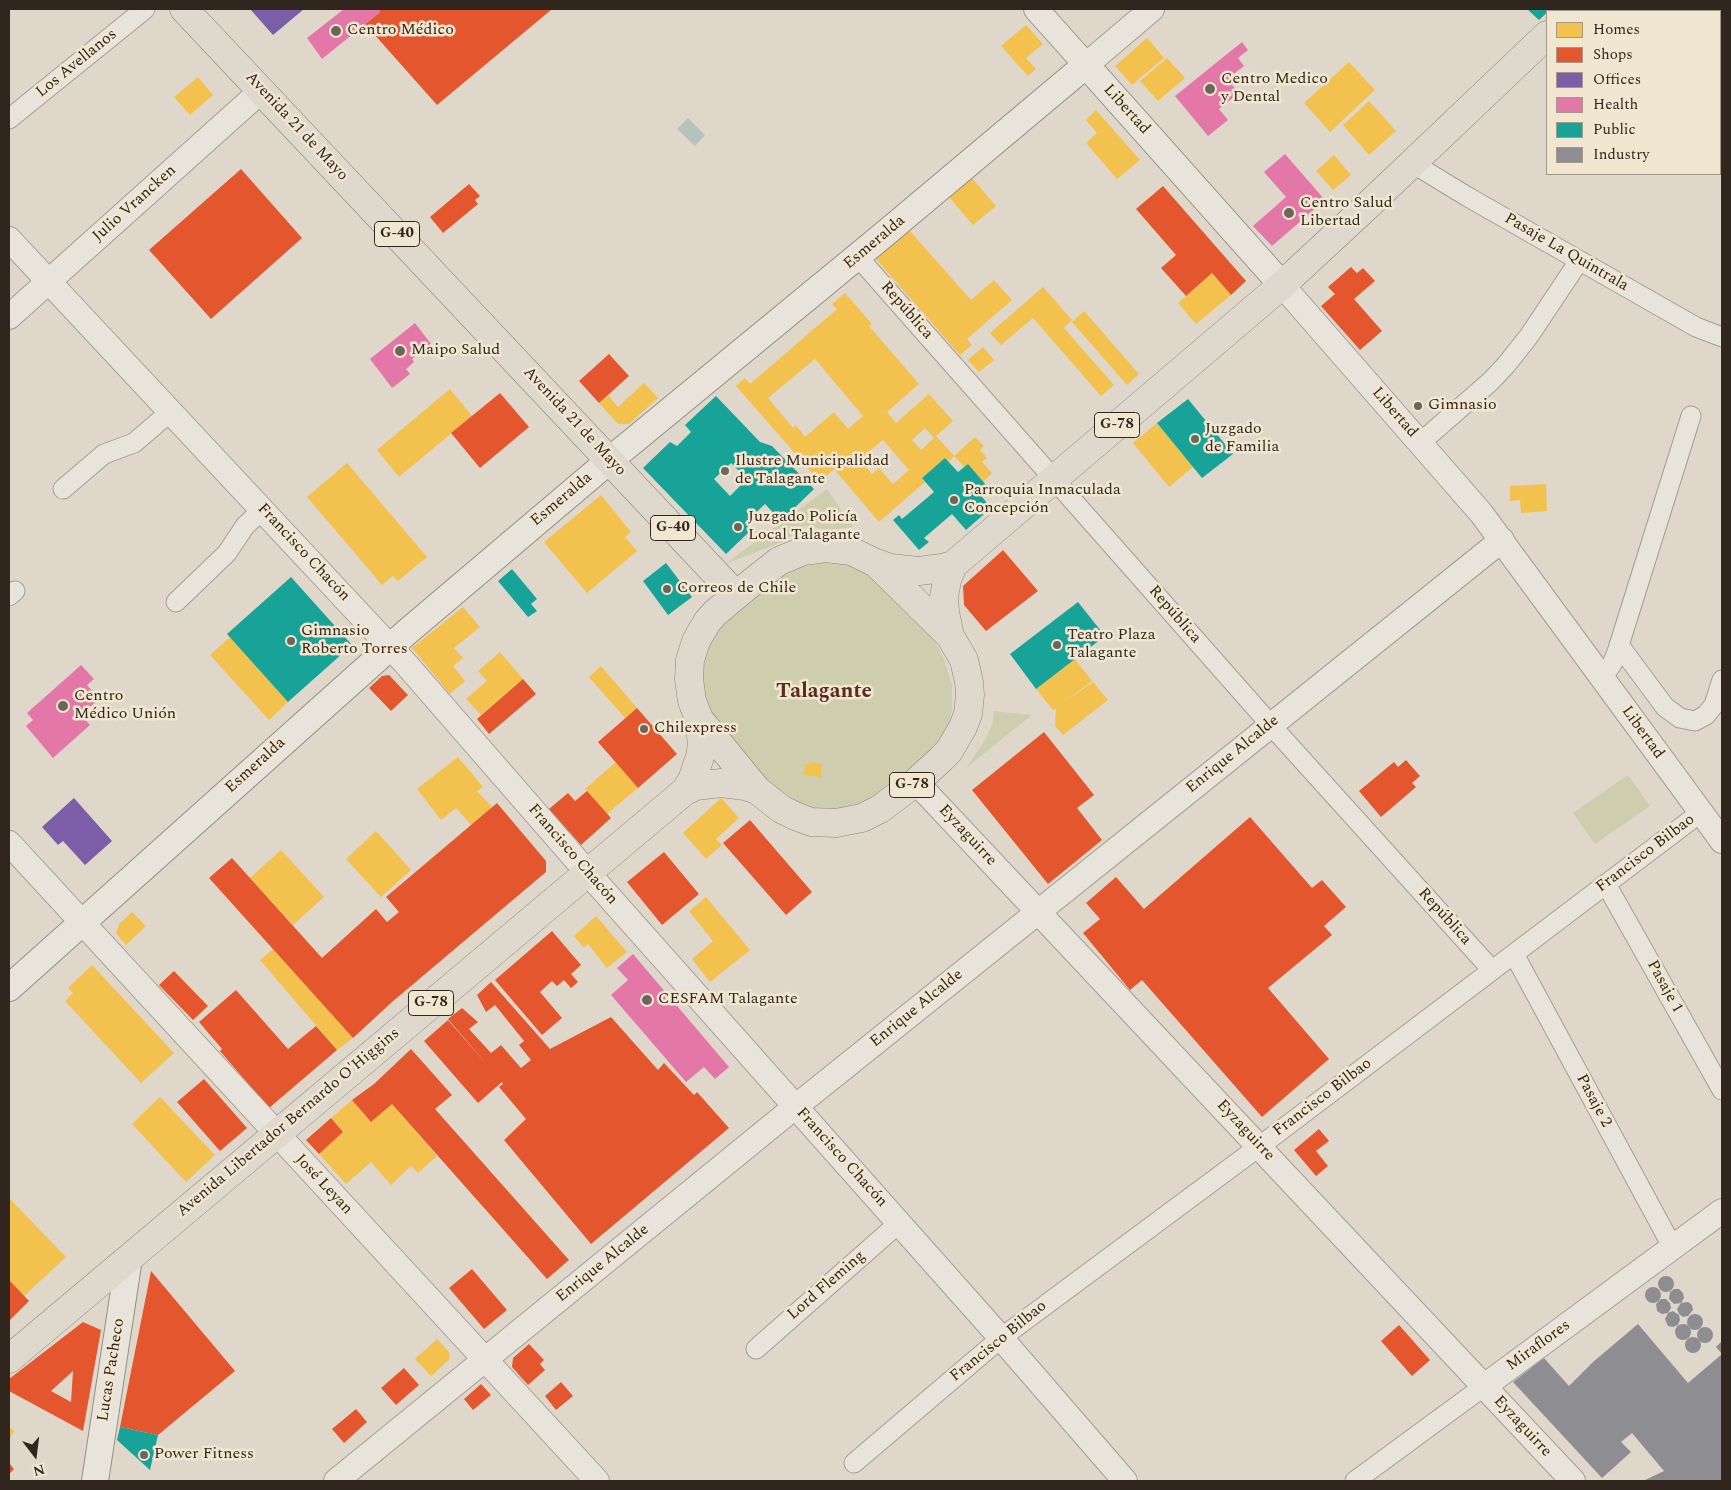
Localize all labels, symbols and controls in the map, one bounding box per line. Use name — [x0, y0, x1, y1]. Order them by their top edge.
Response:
legend — [1546, 10, 1721, 175]
text: Homes — [1593, 18, 1640, 41]
place label: Centro Médico — [347, 21, 454, 41]
marker: Centro Médico — [329, 24, 343, 38]
street label: Los Avellanos — [33, 26, 121, 102]
text: Shops — [1593, 43, 1633, 66]
text: Offices — [1593, 68, 1641, 91]
street label: Avenida 21 de Mayo — [241, 69, 351, 185]
place label: Centro Medico y Dental — [1221, 70, 1328, 108]
street label: Libertad — [1099, 81, 1153, 139]
marker: Centro Medico y Dental — [1203, 82, 1217, 96]
text: Health — [1593, 93, 1638, 116]
text: Public — [1593, 118, 1636, 141]
text: Industry — [1593, 143, 1649, 166]
street label: Julio Vrancken — [89, 161, 181, 247]
place label: Centro Salud Libertad — [1300, 194, 1393, 232]
marker: Centro Salud Libertad — [1282, 206, 1296, 220]
street label: Pasaje La Quintrala — [1501, 210, 1631, 296]
street label: Esmeralda — [840, 212, 910, 274]
road number: G-40 — [374, 222, 420, 246]
street label: República — [876, 278, 936, 344]
place label: Maipo Salud — [411, 341, 500, 361]
marker: Maipo Salud — [393, 344, 407, 358]
street label: Avenida 21 de Mayo — [519, 364, 629, 480]
street label: Libertad — [1367, 384, 1421, 442]
place label: Gimnasio — [1428, 396, 1497, 416]
marker: Gimnasio — [1412, 400, 1424, 412]
road number: G-78 — [1094, 412, 1140, 438]
place label: Juzgado de Familia — [1205, 420, 1279, 458]
marker: Juzgado de Familia — [1189, 433, 1201, 445]
place label: Ilustre Municipalidad de Talagante — [735, 452, 889, 490]
marker: Ilustre Municipalidad de Talagante — [719, 465, 731, 477]
street label: Esmeralda — [527, 469, 597, 531]
place label: Parroquia Inmaculada Concepción — [964, 481, 1121, 519]
marker: Parroquia Inmaculada Concepción — [948, 494, 960, 506]
street label: Francisco Chacón — [253, 500, 353, 606]
place label: Juzgado Policía Local Talagante — [748, 508, 860, 546]
road number: G-40 — [650, 516, 696, 540]
marker: Juzgado Policía Local Talagante — [732, 521, 744, 533]
place label: Correos de Chile — [677, 579, 796, 599]
street label: República — [1144, 582, 1204, 648]
marker: Correos de Chile — [661, 583, 673, 595]
place label: Gimnasio Roberto Torres — [301, 622, 408, 660]
place label: Teatro Plaza Talagante — [1067, 626, 1156, 664]
marker: Gimnasio Roberto Torres — [285, 635, 297, 647]
marker: Teatro Plaza Talagante — [1051, 639, 1063, 651]
district label: Talagante — [776, 680, 872, 706]
place label: Centro Médico Unión — [74, 687, 176, 725]
marker: Centro Médico Unión — [56, 699, 70, 713]
street label: Libertad — [1616, 703, 1668, 763]
street label: Enrique Alcalde — [1183, 712, 1283, 798]
place label: Chilexpress — [654, 719, 737, 739]
marker: Chilexpress — [638, 723, 650, 735]
street label: Esmeralda — [222, 734, 290, 798]
road number: G-78 — [890, 772, 934, 798]
street label: Francisco Chacón — [523, 801, 621, 909]
street label: Eyzaguirre — [934, 801, 1000, 871]
street label: Francisco Bilbao — [1593, 811, 1699, 897]
street label: República — [1413, 884, 1475, 950]
street label: Pasaje 1 — [1642, 957, 1686, 1017]
street label: Enrique Alcalde — [867, 966, 967, 1052]
road number: G-78 — [408, 990, 454, 1016]
place label: CESFAM Talagante — [658, 990, 798, 1010]
marker: CESFAM Talagante — [640, 993, 654, 1007]
street label: Avenida Libertador Bernardo O'Higgins — [174, 1024, 404, 1222]
street label: Francisco Bilbao — [1270, 1055, 1376, 1141]
street label: Pasaje 2 — [1571, 1071, 1615, 1131]
street label: Eyzaguirre — [1212, 1096, 1278, 1166]
street label: Francisco Chacón — [791, 1104, 891, 1212]
street label: José Leyan — [290, 1151, 356, 1219]
street label: Enrique Alcalde — [553, 1221, 653, 1307]
street label: Lord Fleming — [784, 1247, 870, 1325]
street label: Francisco Bilbao — [947, 1297, 1051, 1387]
street label: Miraflores — [1503, 1316, 1575, 1376]
street label: Lucas Pacheco — [94, 1317, 130, 1423]
street label: Eyzaguirre — [1489, 1392, 1555, 1462]
north arrow — [10, 1430, 60, 1480]
place label: Power Fitness — [154, 1445, 254, 1465]
marker: Power Fitness — [138, 1449, 150, 1461]
text: N — [31, 1458, 47, 1482]

